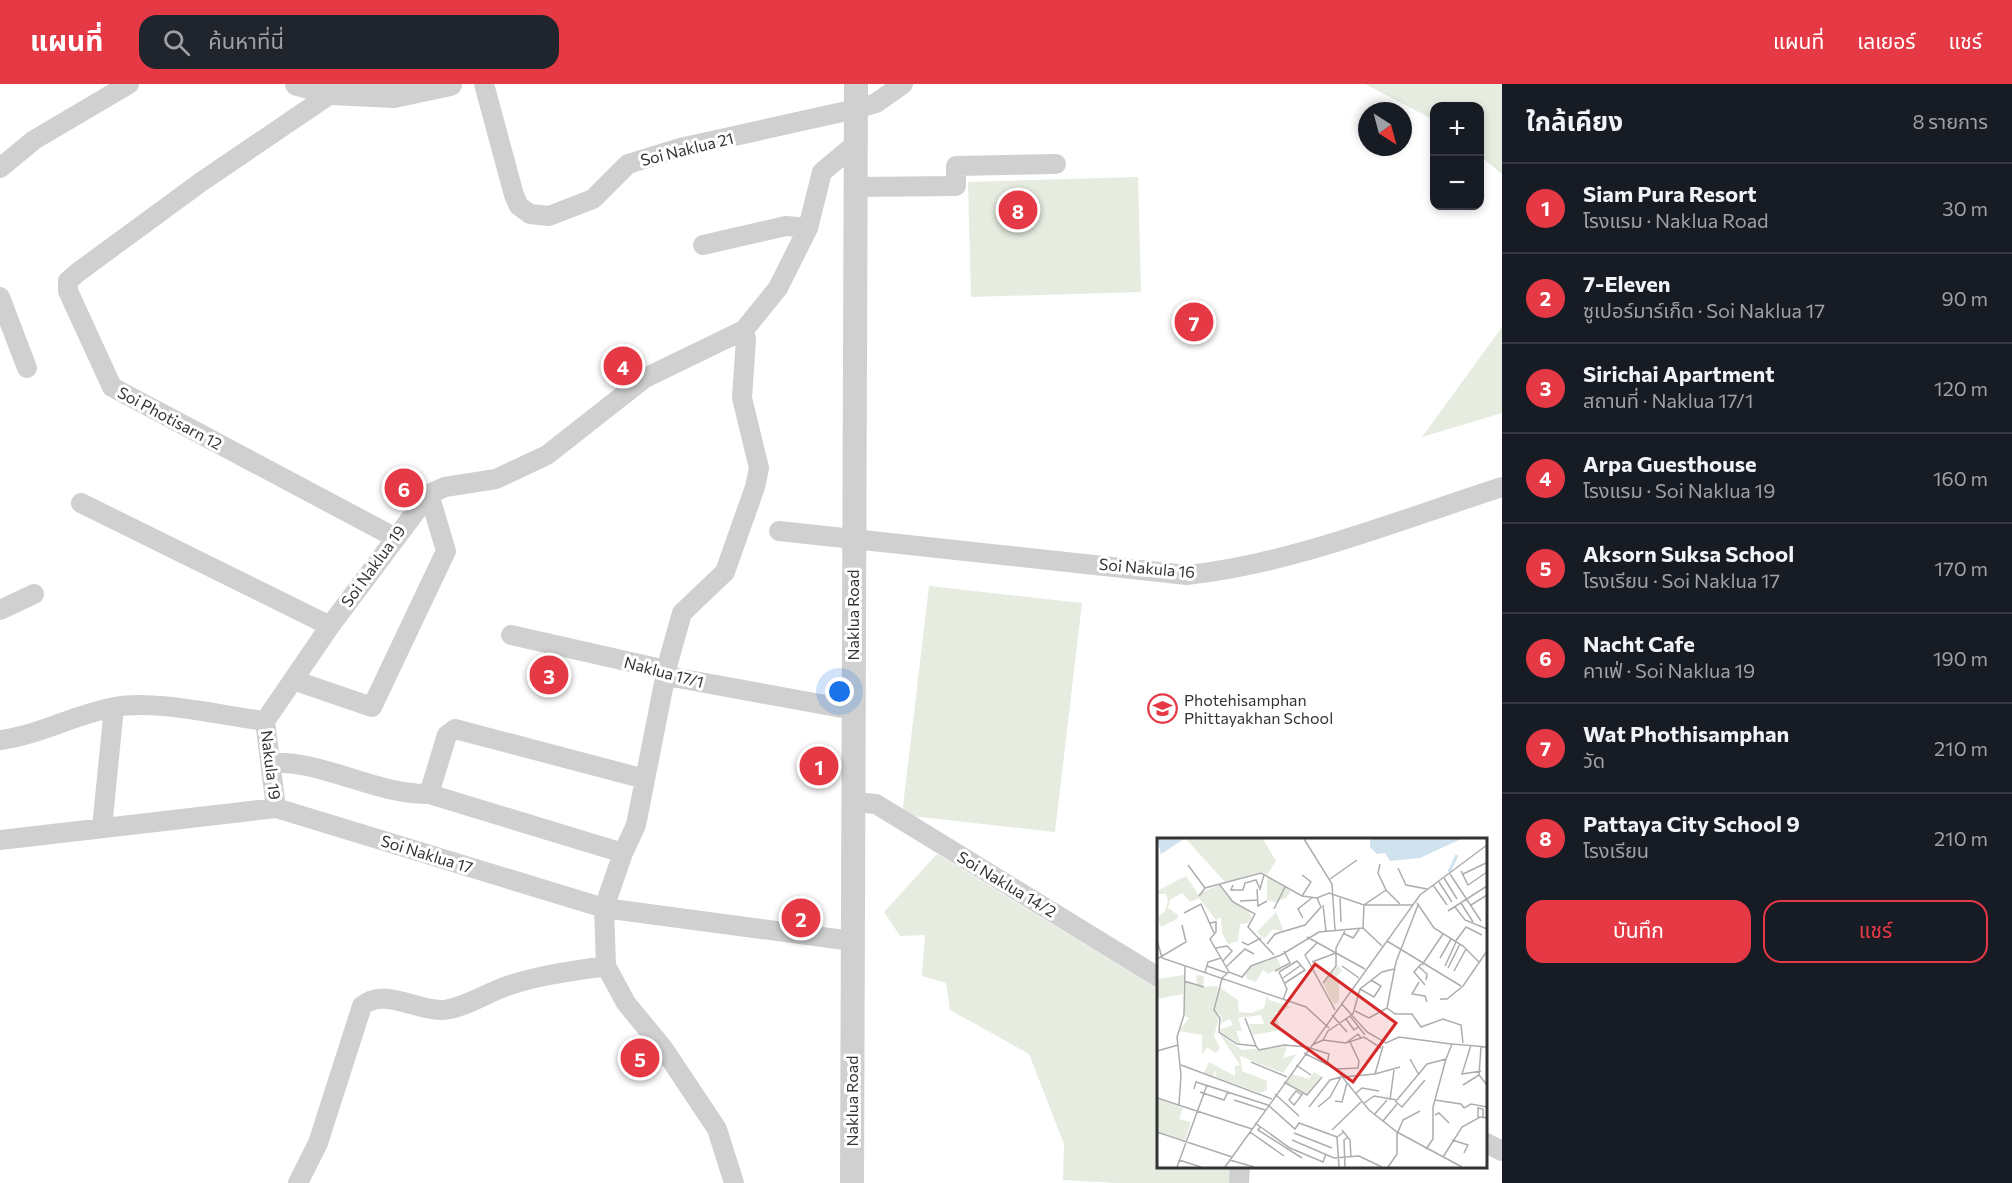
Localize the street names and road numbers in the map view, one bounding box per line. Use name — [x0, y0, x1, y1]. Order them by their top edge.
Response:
street label: Soi Naklua 21 — [638, 128, 735, 169]
street label: Soi Photisarn 12 — [115, 382, 226, 453]
street label: Soi Naklua 19 — [337, 521, 409, 610]
street label: Soi Nakula 16 — [1098, 554, 1196, 581]
street label: Naklua Road — [843, 570, 862, 660]
street label: Naklua 17/1 — [622, 652, 706, 691]
street label: Nakula 19 — [258, 729, 285, 801]
street label: Soi Naklua 17 — [379, 831, 475, 876]
street label: Soi Naklua 14/2 — [954, 847, 1060, 921]
street label: Naklua Road — [842, 1056, 861, 1146]

